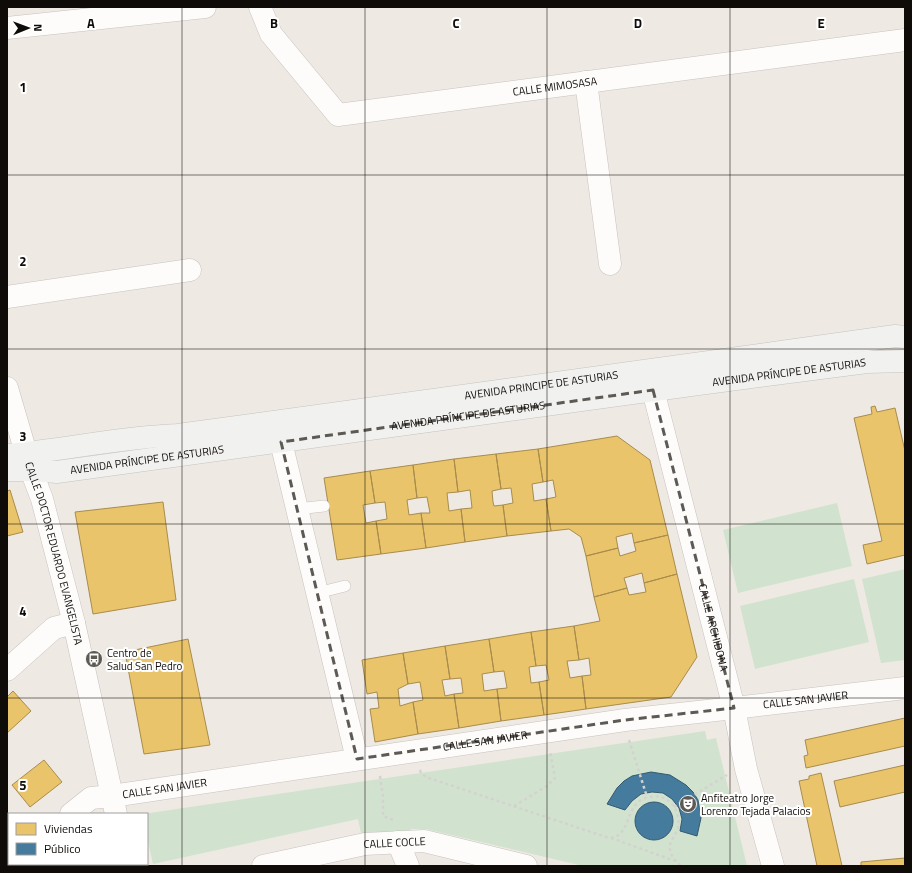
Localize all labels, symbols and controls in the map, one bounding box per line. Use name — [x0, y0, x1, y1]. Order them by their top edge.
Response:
north arrow — [8, 8, 48, 48]
text: A — [87, 13, 95, 33]
text: B — [270, 13, 278, 33]
text: C — [452, 13, 460, 33]
text: D — [634, 13, 642, 33]
text: E — [817, 13, 825, 33]
text: N — [30, 24, 46, 32]
street label: CALLE MIMOSASA — [512, 73, 598, 100]
text: 1 — [19, 77, 27, 97]
text: 2 — [19, 251, 27, 271]
street label: AVENIDA PRÍNCIPE DE ASTURIAS — [711, 354, 867, 390]
street label: AVENIDA PRINCIPE DE ASTURIAS — [463, 366, 619, 403]
street label: AVENIDA PRÍNCIPE DE ASTURIAS — [390, 397, 546, 434]
text: 3 — [19, 426, 27, 446]
street label: AVENIDA PRÍNCIPE DE ASTURIAS — [69, 441, 225, 478]
street label: CALLE DOCTOR EDUARDO EVANGELISTA — [21, 460, 87, 647]
street label: CALLE ARCHIDONA — [695, 582, 732, 673]
text: 4 — [19, 601, 27, 621]
place label: Centro de Salud San Pedro — [107, 645, 182, 674]
bus stop icon: Centro de Salud San Pedro — [84, 649, 104, 669]
street label: CALLE SAN JAVIER — [762, 687, 849, 713]
street label: CALLE SAN JAVIER — [442, 727, 529, 755]
street label: CALLE SAN JAVIER — [121, 774, 208, 802]
text: 5 — [19, 775, 27, 795]
place label: Anfiteatro Jorge Lorenzo Tejada Palacios — [701, 790, 811, 819]
theatre icon: Anfiteatro Jorge Lorenzo Tejada Palacios — [678, 794, 698, 814]
legend — [8, 813, 148, 865]
text: Viviendas — [44, 819, 93, 838]
street label: CALLE COCLE — [363, 833, 426, 852]
text: Público — [44, 839, 81, 858]

